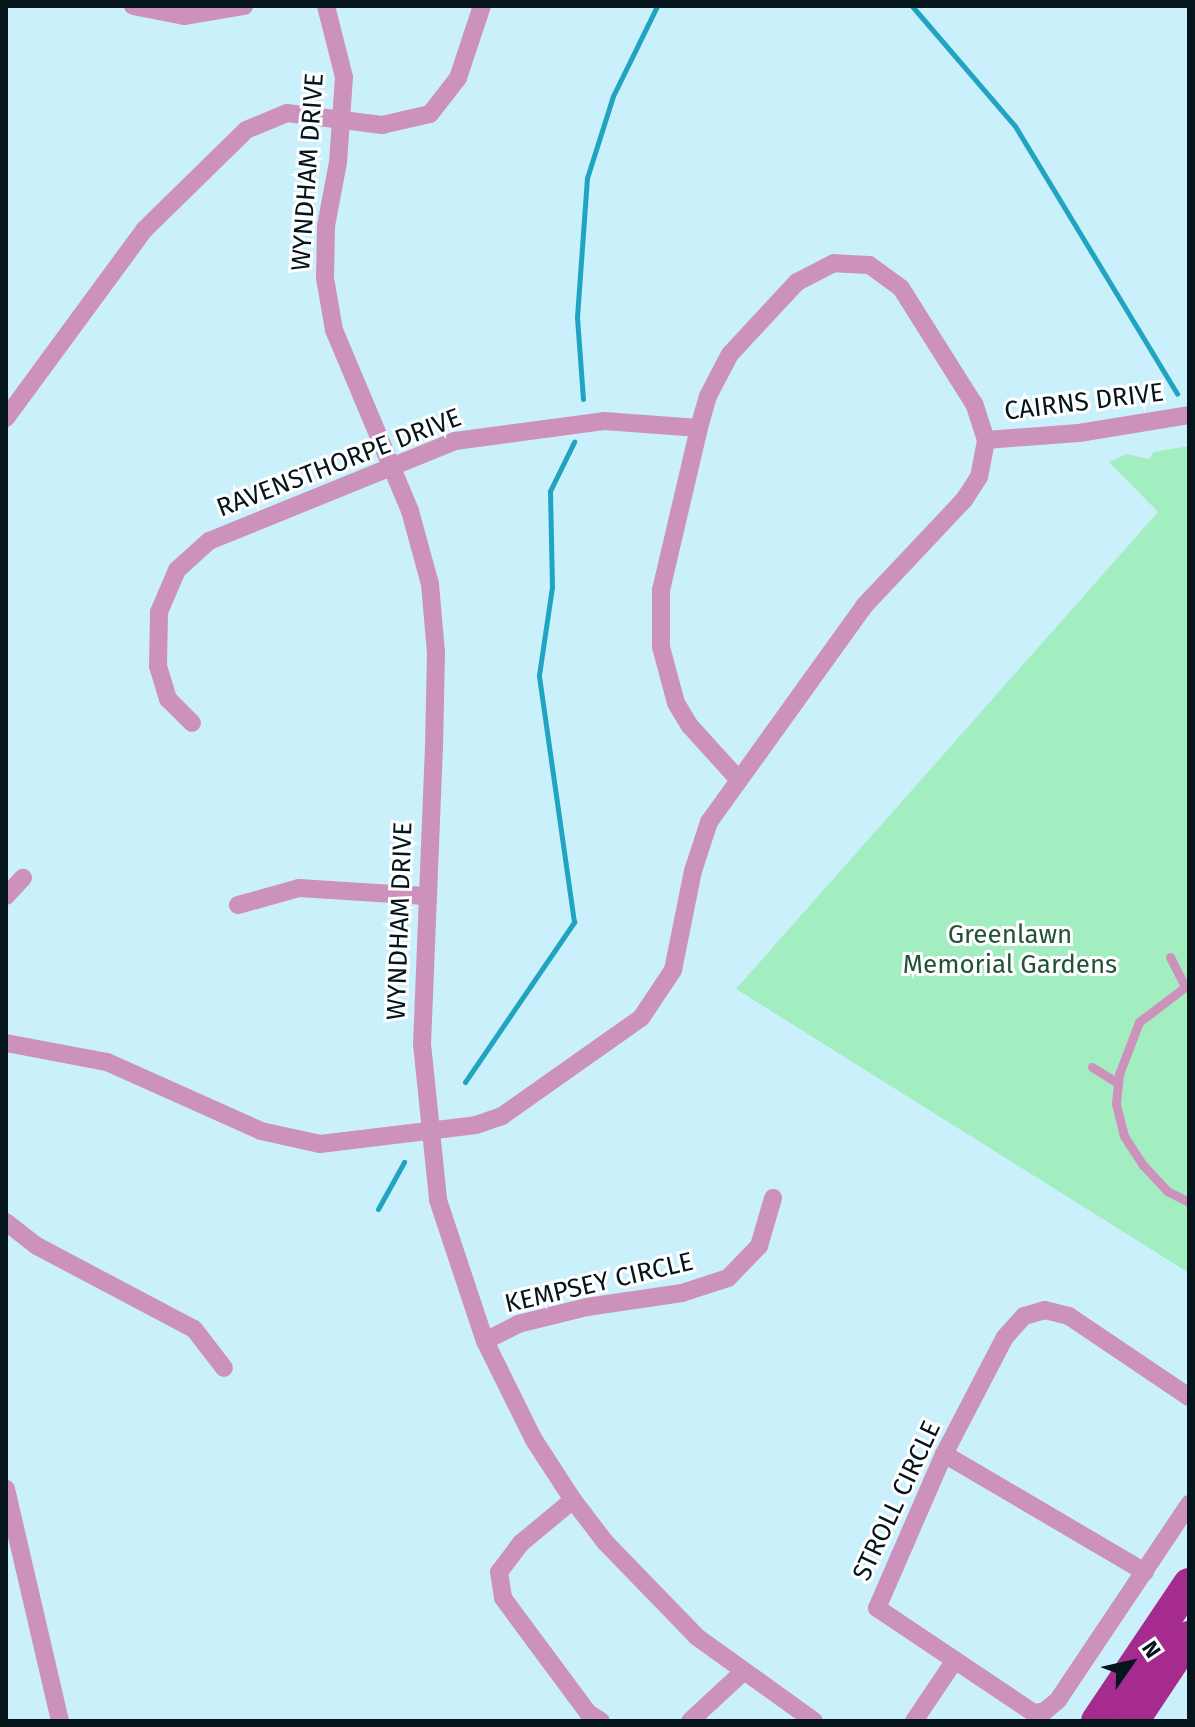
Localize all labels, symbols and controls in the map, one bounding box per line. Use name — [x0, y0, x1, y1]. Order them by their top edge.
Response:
street label: WYNDHAM DRIVE — [286, 72, 330, 272]
street label: CAIRNS DRIVE — [1003, 377, 1165, 427]
street label: RAVENSTHORPE DRIVE — [212, 402, 466, 524]
street label: WYNDHAM DRIVE — [381, 821, 419, 1021]
park label: Greenlawn Memorial Gardens — [903, 919, 1117, 980]
street label: KEMPSEY CIRCLE — [502, 1246, 696, 1320]
street label: STROLL CIRCLE — [846, 1416, 948, 1586]
north arrow — [1091, 1623, 1171, 1703]
text: N — [1136, 1636, 1167, 1663]

